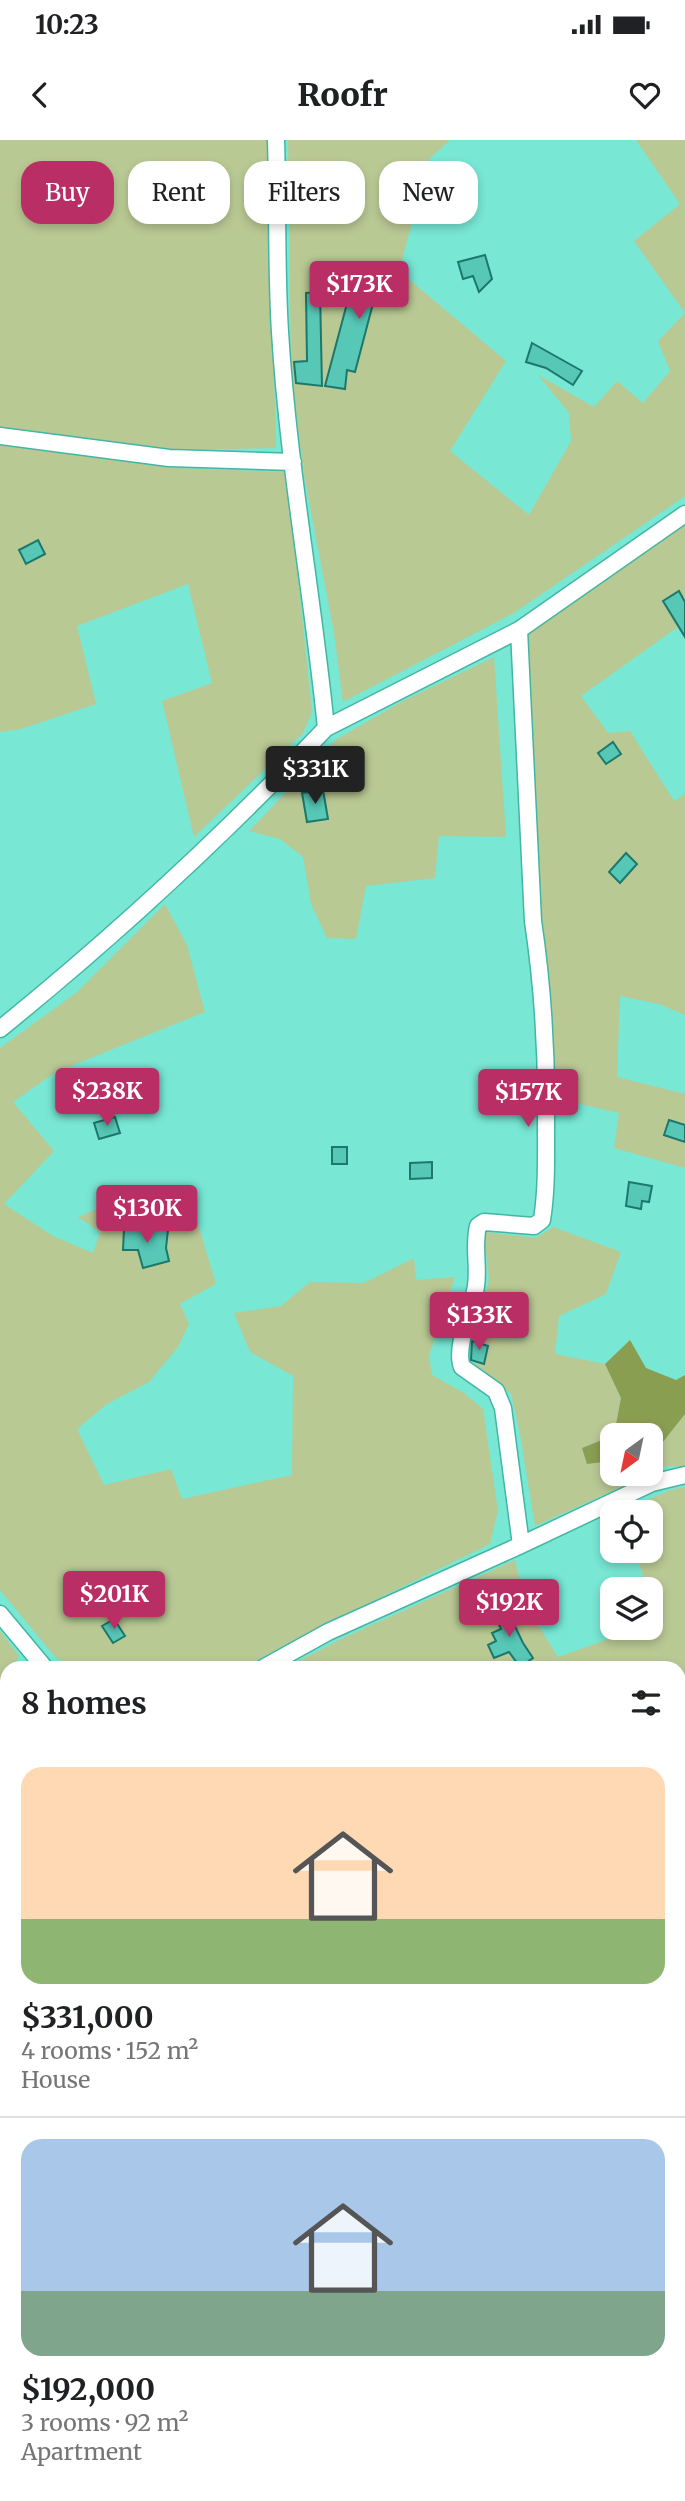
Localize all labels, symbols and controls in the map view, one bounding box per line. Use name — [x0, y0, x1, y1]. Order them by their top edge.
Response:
text: 10:23 — [35, 8, 99, 41]
text: Roofr — [297, 75, 388, 115]
icon: back — [21, 76, 59, 114]
icon: heart — [626, 76, 664, 114]
chip: Buy — [21, 161, 114, 224]
chip: Rent — [128, 161, 230, 224]
chip: Filters — [244, 161, 365, 224]
chip: New — [379, 161, 478, 224]
pin: $173K — [310, 262, 408, 321]
text: $173K — [326, 269, 392, 298]
pin: $331K — [266, 746, 364, 806]
text: $331K — [282, 754, 348, 783]
pin: $238K — [58, 1068, 156, 1128]
pin: $157K — [479, 1070, 577, 1129]
text: $238K — [71, 1076, 143, 1105]
text: $157K — [494, 1077, 562, 1106]
pin: $130K — [98, 1186, 196, 1245]
text: $130K — [112, 1193, 182, 1222]
pin: $133K — [430, 1292, 528, 1352]
text: $133K — [446, 1300, 512, 1329]
north arrow — [600, 1423, 663, 1486]
map controls — [600, 1423, 663, 1640]
button: locate — [600, 1500, 663, 1563]
pin: $201K — [65, 1572, 163, 1631]
button: layers — [600, 1577, 663, 1640]
text: $201K — [79, 1579, 149, 1608]
pin: $192K — [460, 1580, 558, 1639]
text: $192K — [475, 1587, 543, 1616]
text: 8 homes — [21, 1684, 147, 1722]
icon: filters — [627, 1684, 665, 1722]
icon: home — [280, 1813, 406, 1939]
text: $331,000 — [21, 1998, 154, 2036]
text: 4 rooms · 152 m² — [21, 2036, 198, 2065]
text: House — [21, 2065, 90, 2094]
icon: home — [280, 2185, 406, 2311]
text: $192,000 — [21, 2370, 155, 2408]
text: 3 rooms · 92 m² — [21, 2408, 188, 2437]
text: Apartment — [21, 2437, 142, 2466]

